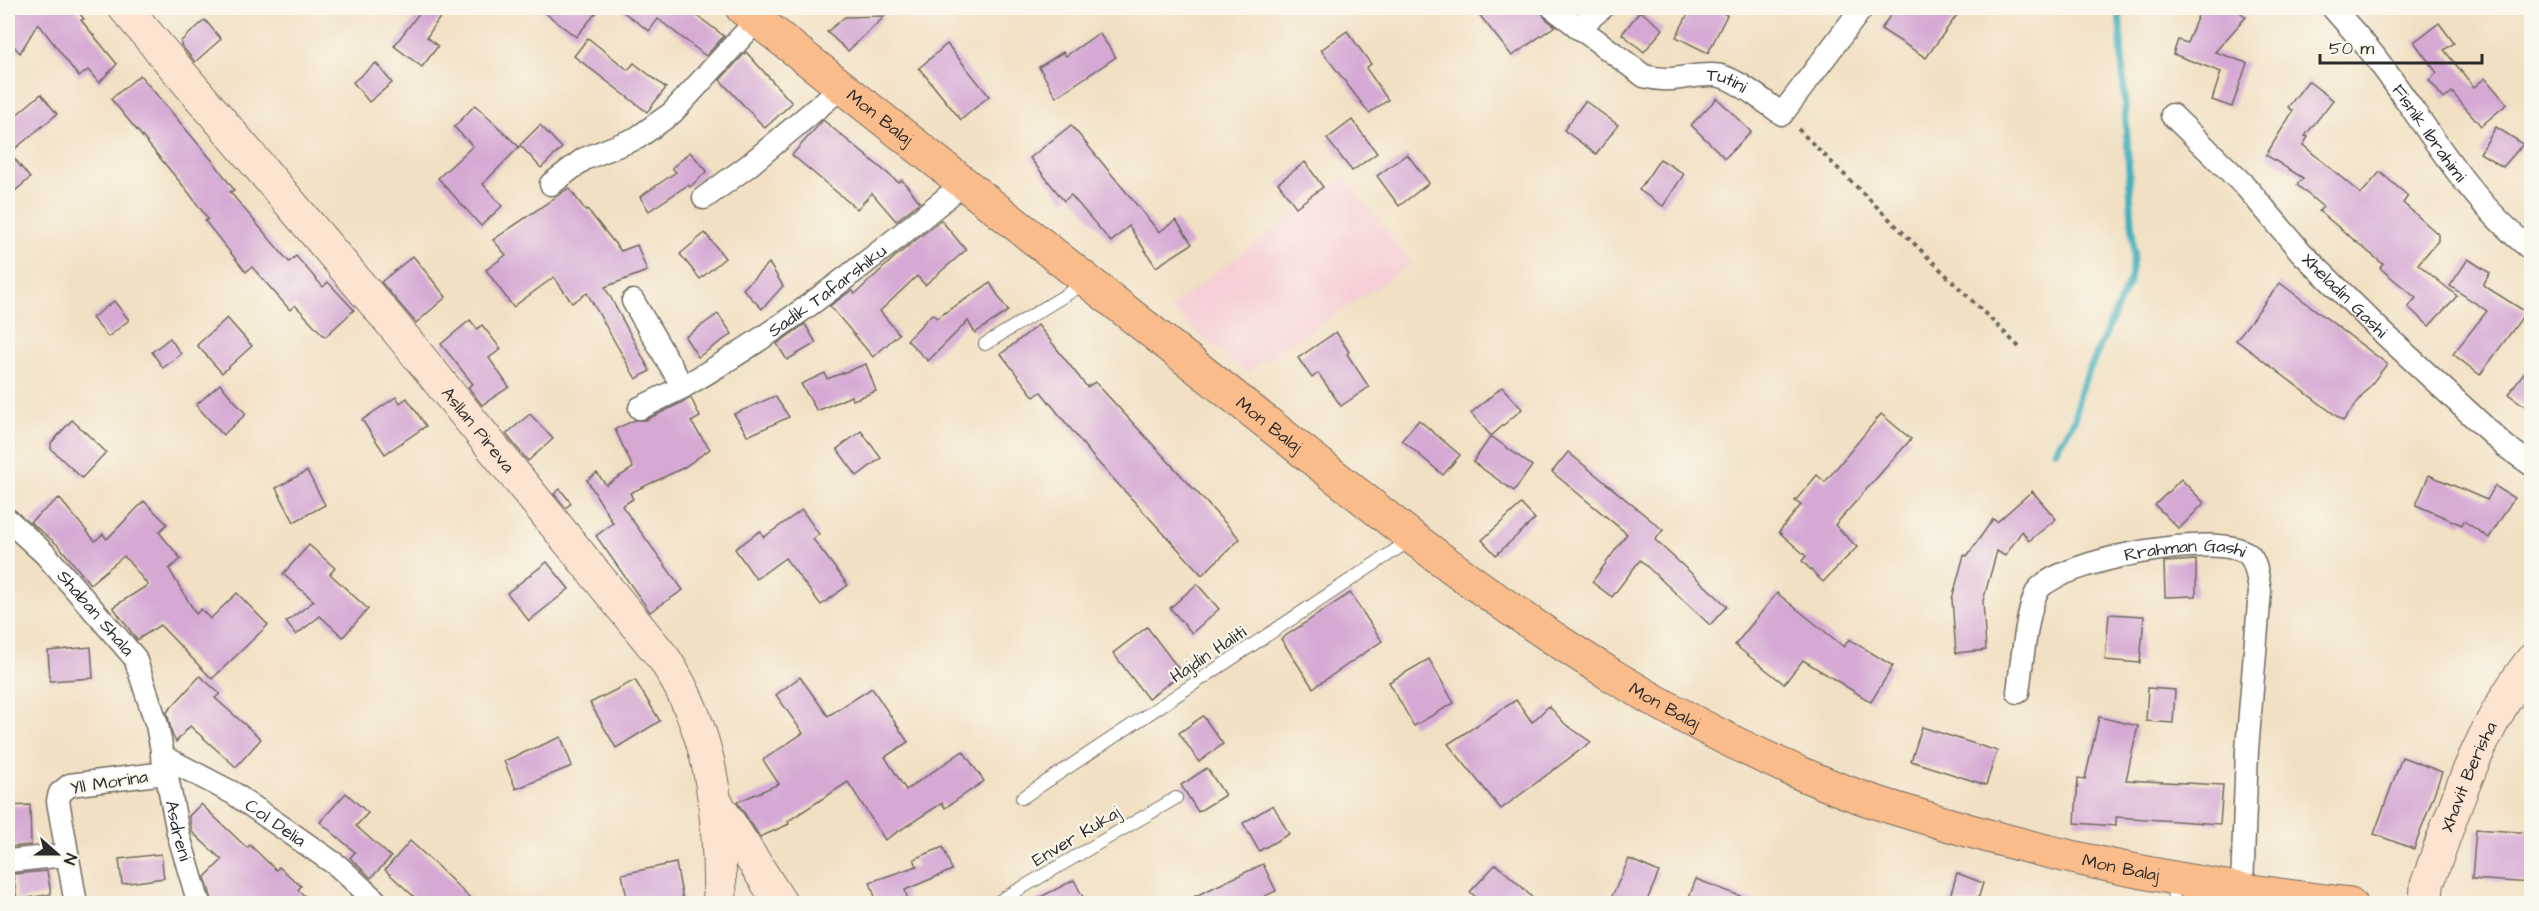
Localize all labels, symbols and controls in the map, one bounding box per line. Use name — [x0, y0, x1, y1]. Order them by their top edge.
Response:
scale bar — [2320, 27, 2482, 65]
text: 50 m — [2329, 36, 2374, 61]
street label: Tutini — [1706, 63, 1753, 99]
street label: Fisnik Ibrahimi — [2386, 79, 2473, 188]
street label: Mon Balaj — [841, 83, 919, 152]
street label: Sadik Tafarshiku — [763, 239, 892, 343]
street label: Xheladin Gashi — [2296, 247, 2393, 344]
street label: Asllan Pireva — [435, 382, 520, 478]
street label: Mon Balaj — [1231, 391, 1308, 460]
street label: Rrahman Gashi — [2122, 533, 2251, 568]
street label: Shaban Shala — [51, 565, 140, 662]
street label: Hajdin Haliti — [1165, 620, 1252, 689]
street label: Mon Balaj — [1624, 676, 1705, 737]
street label: Xhavit Berisha — [2435, 717, 2503, 836]
street label: Yll Morina — [68, 764, 150, 801]
street label: Col Delia — [240, 793, 311, 853]
street label: Asdreni — [159, 798, 198, 864]
street label: Enver Kukaj — [1027, 800, 1126, 873]
north arrow — [27, 824, 87, 884]
street label: Mon Balaj — [2080, 848, 2162, 888]
text: N — [58, 850, 82, 868]

